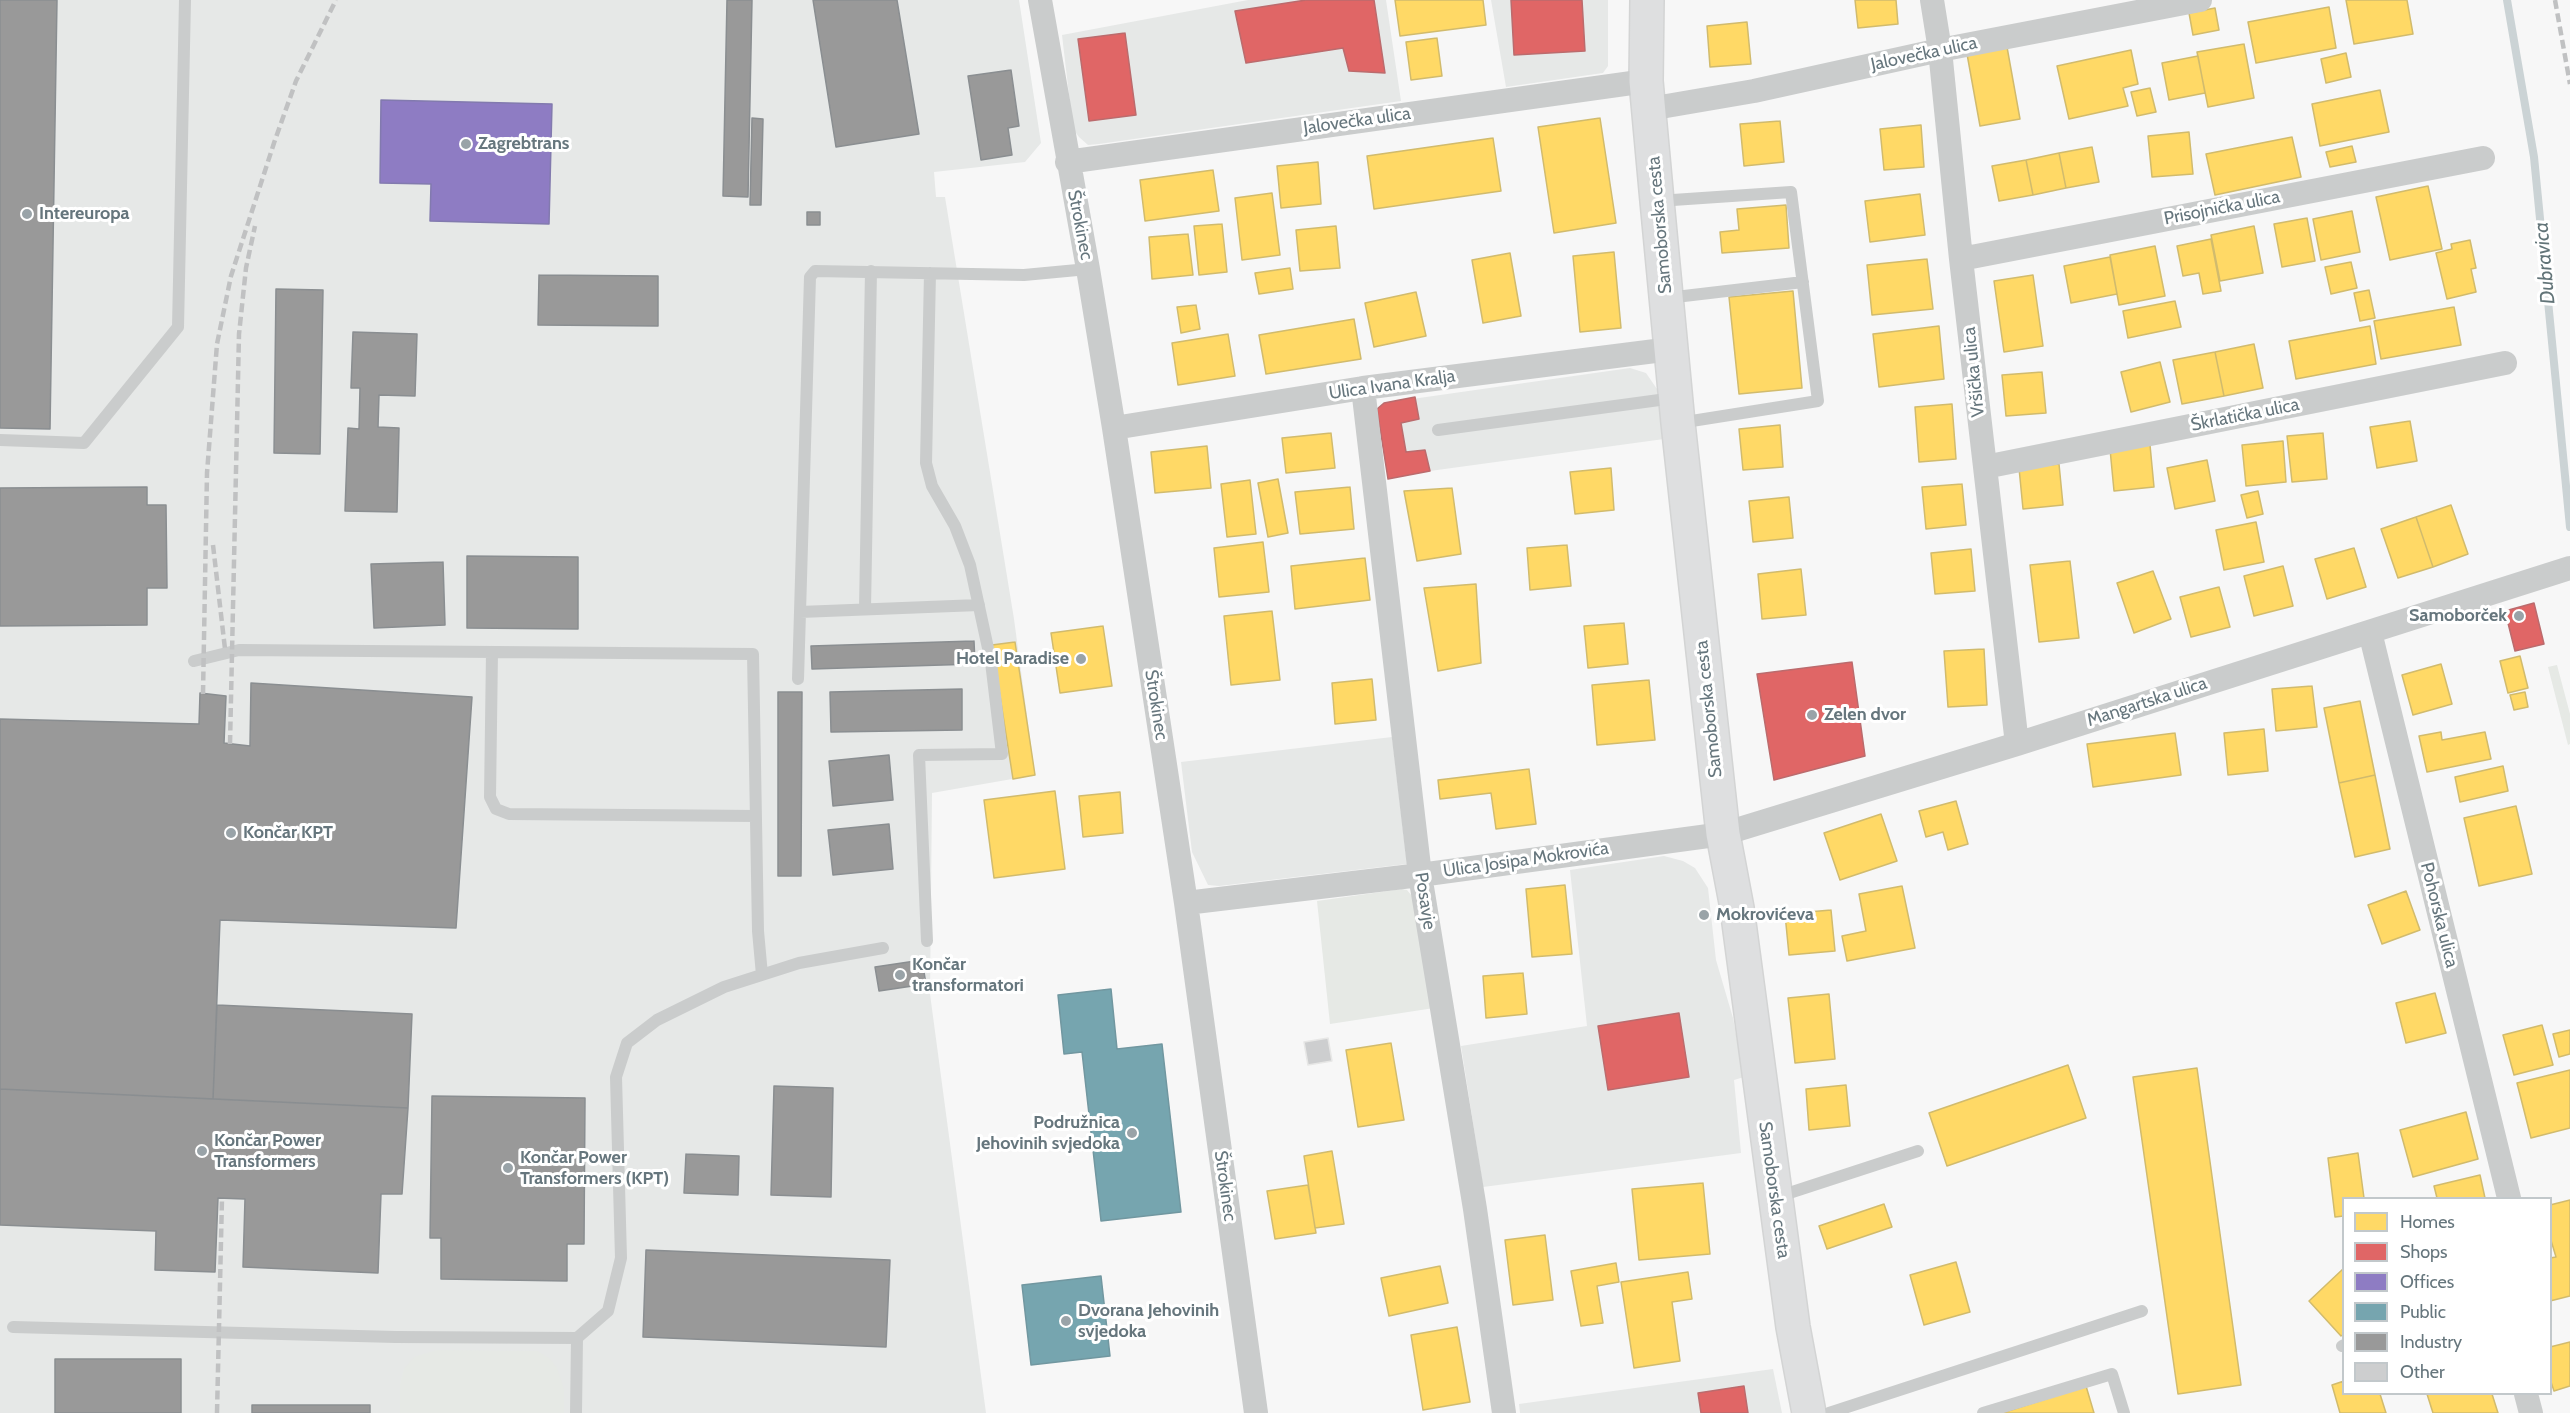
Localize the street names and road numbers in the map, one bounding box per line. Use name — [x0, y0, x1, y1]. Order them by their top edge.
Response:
street label: Jalovečka ulica — [1869, 32, 1979, 76]
street label: Jalovečka ulica — [1302, 103, 1412, 139]
street label: Samoborska cesta — [1643, 155, 1677, 295]
street label: Prisojnička ulica — [2162, 186, 2282, 230]
street label: Štrokinec — [1063, 188, 1097, 262]
street label: Vršička ulica — [1959, 326, 1989, 418]
street label: Ulica Ivana Kralja — [1327, 365, 1457, 405]
street label: Škrlatička ulica — [2189, 394, 2301, 436]
street label: Samoborska cesta — [1691, 639, 1727, 779]
street label: Štrokinec — [1140, 668, 1172, 742]
street label: Mangartska ulica — [2084, 672, 2210, 732]
street label: Ulica Josipa Mokrovića — [1442, 838, 1610, 882]
street label: Pohorska ulica — [2415, 860, 2463, 970]
street label: Posavje — [1410, 871, 1440, 931]
street label: Samoborska cesta — [1754, 1120, 1794, 1260]
street label: Štrokinec — [1209, 1149, 1241, 1223]

